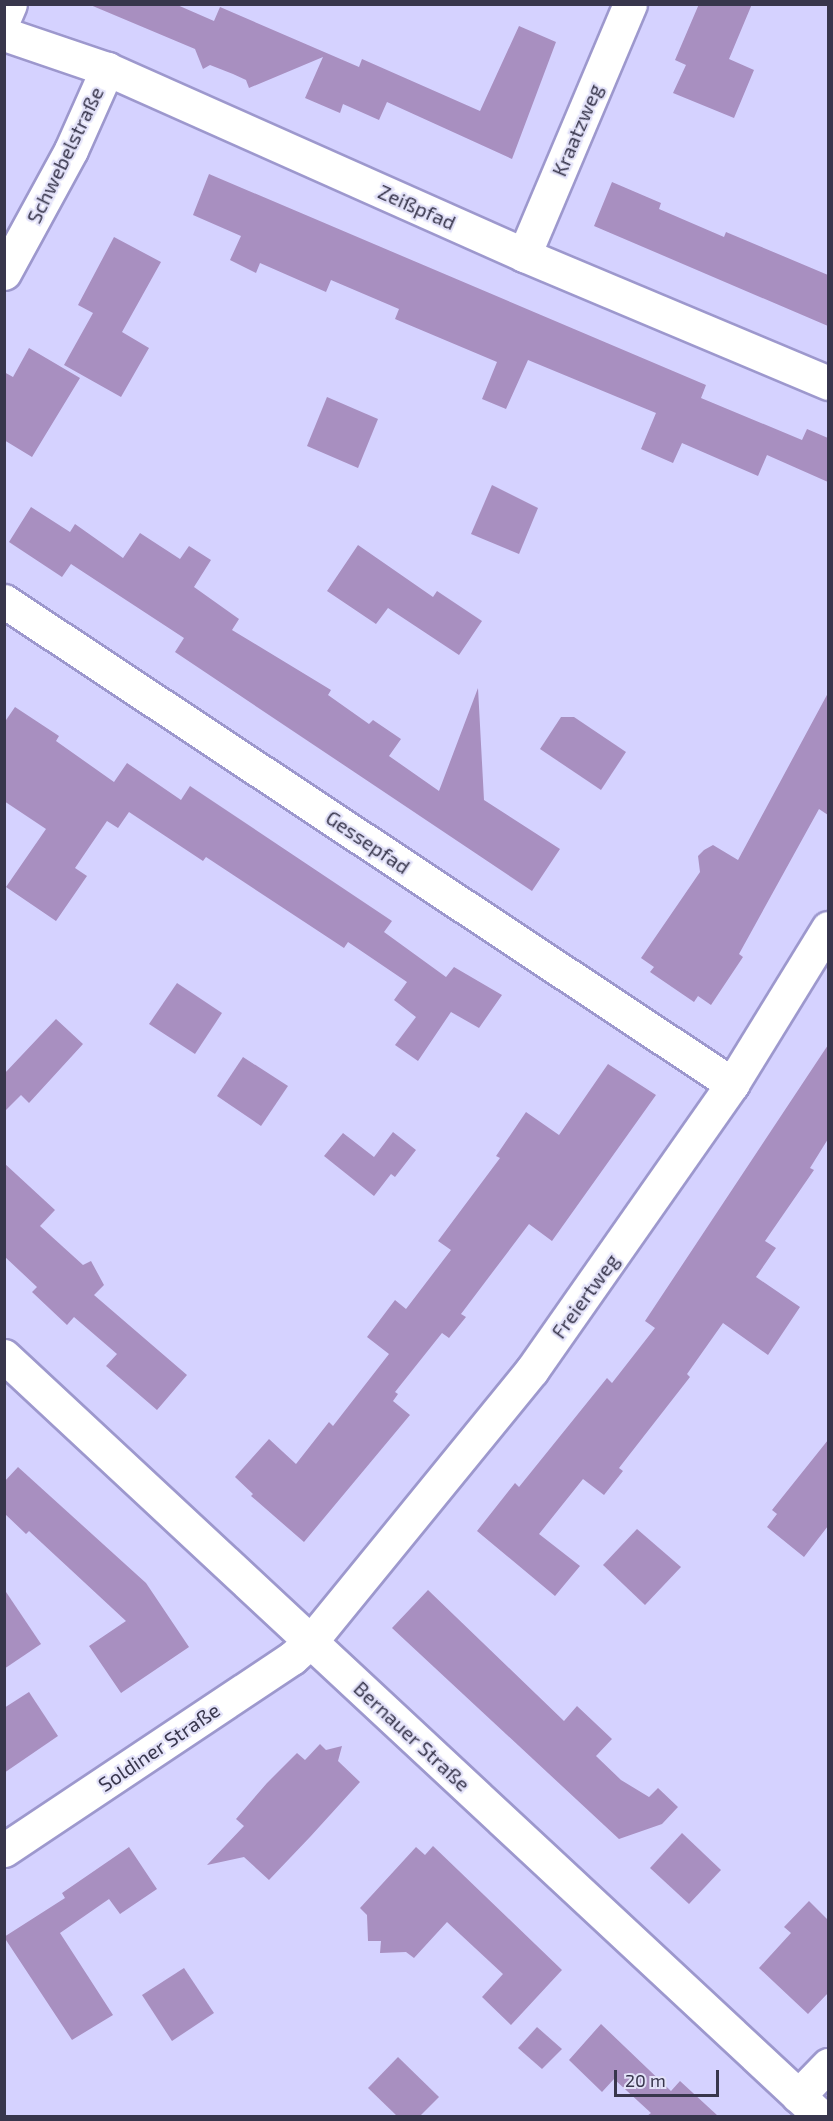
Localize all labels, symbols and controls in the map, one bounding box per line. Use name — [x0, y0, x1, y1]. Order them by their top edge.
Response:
street label: Kraatzweg — [547, 80, 607, 180]
street label: Schwebelstraße — [22, 83, 108, 227]
street label: Zeißpfad — [375, 179, 459, 235]
street label: Gessepfad — [321, 805, 415, 879]
street label: Freiertweg — [546, 1249, 624, 1343]
street label: Bernauer Straße — [349, 1676, 475, 1796]
street label: Soldiner Straße — [94, 1697, 224, 1797]
scale bar — [617, 2058, 722, 2096]
text: 20 m — [625, 2069, 666, 2091]

